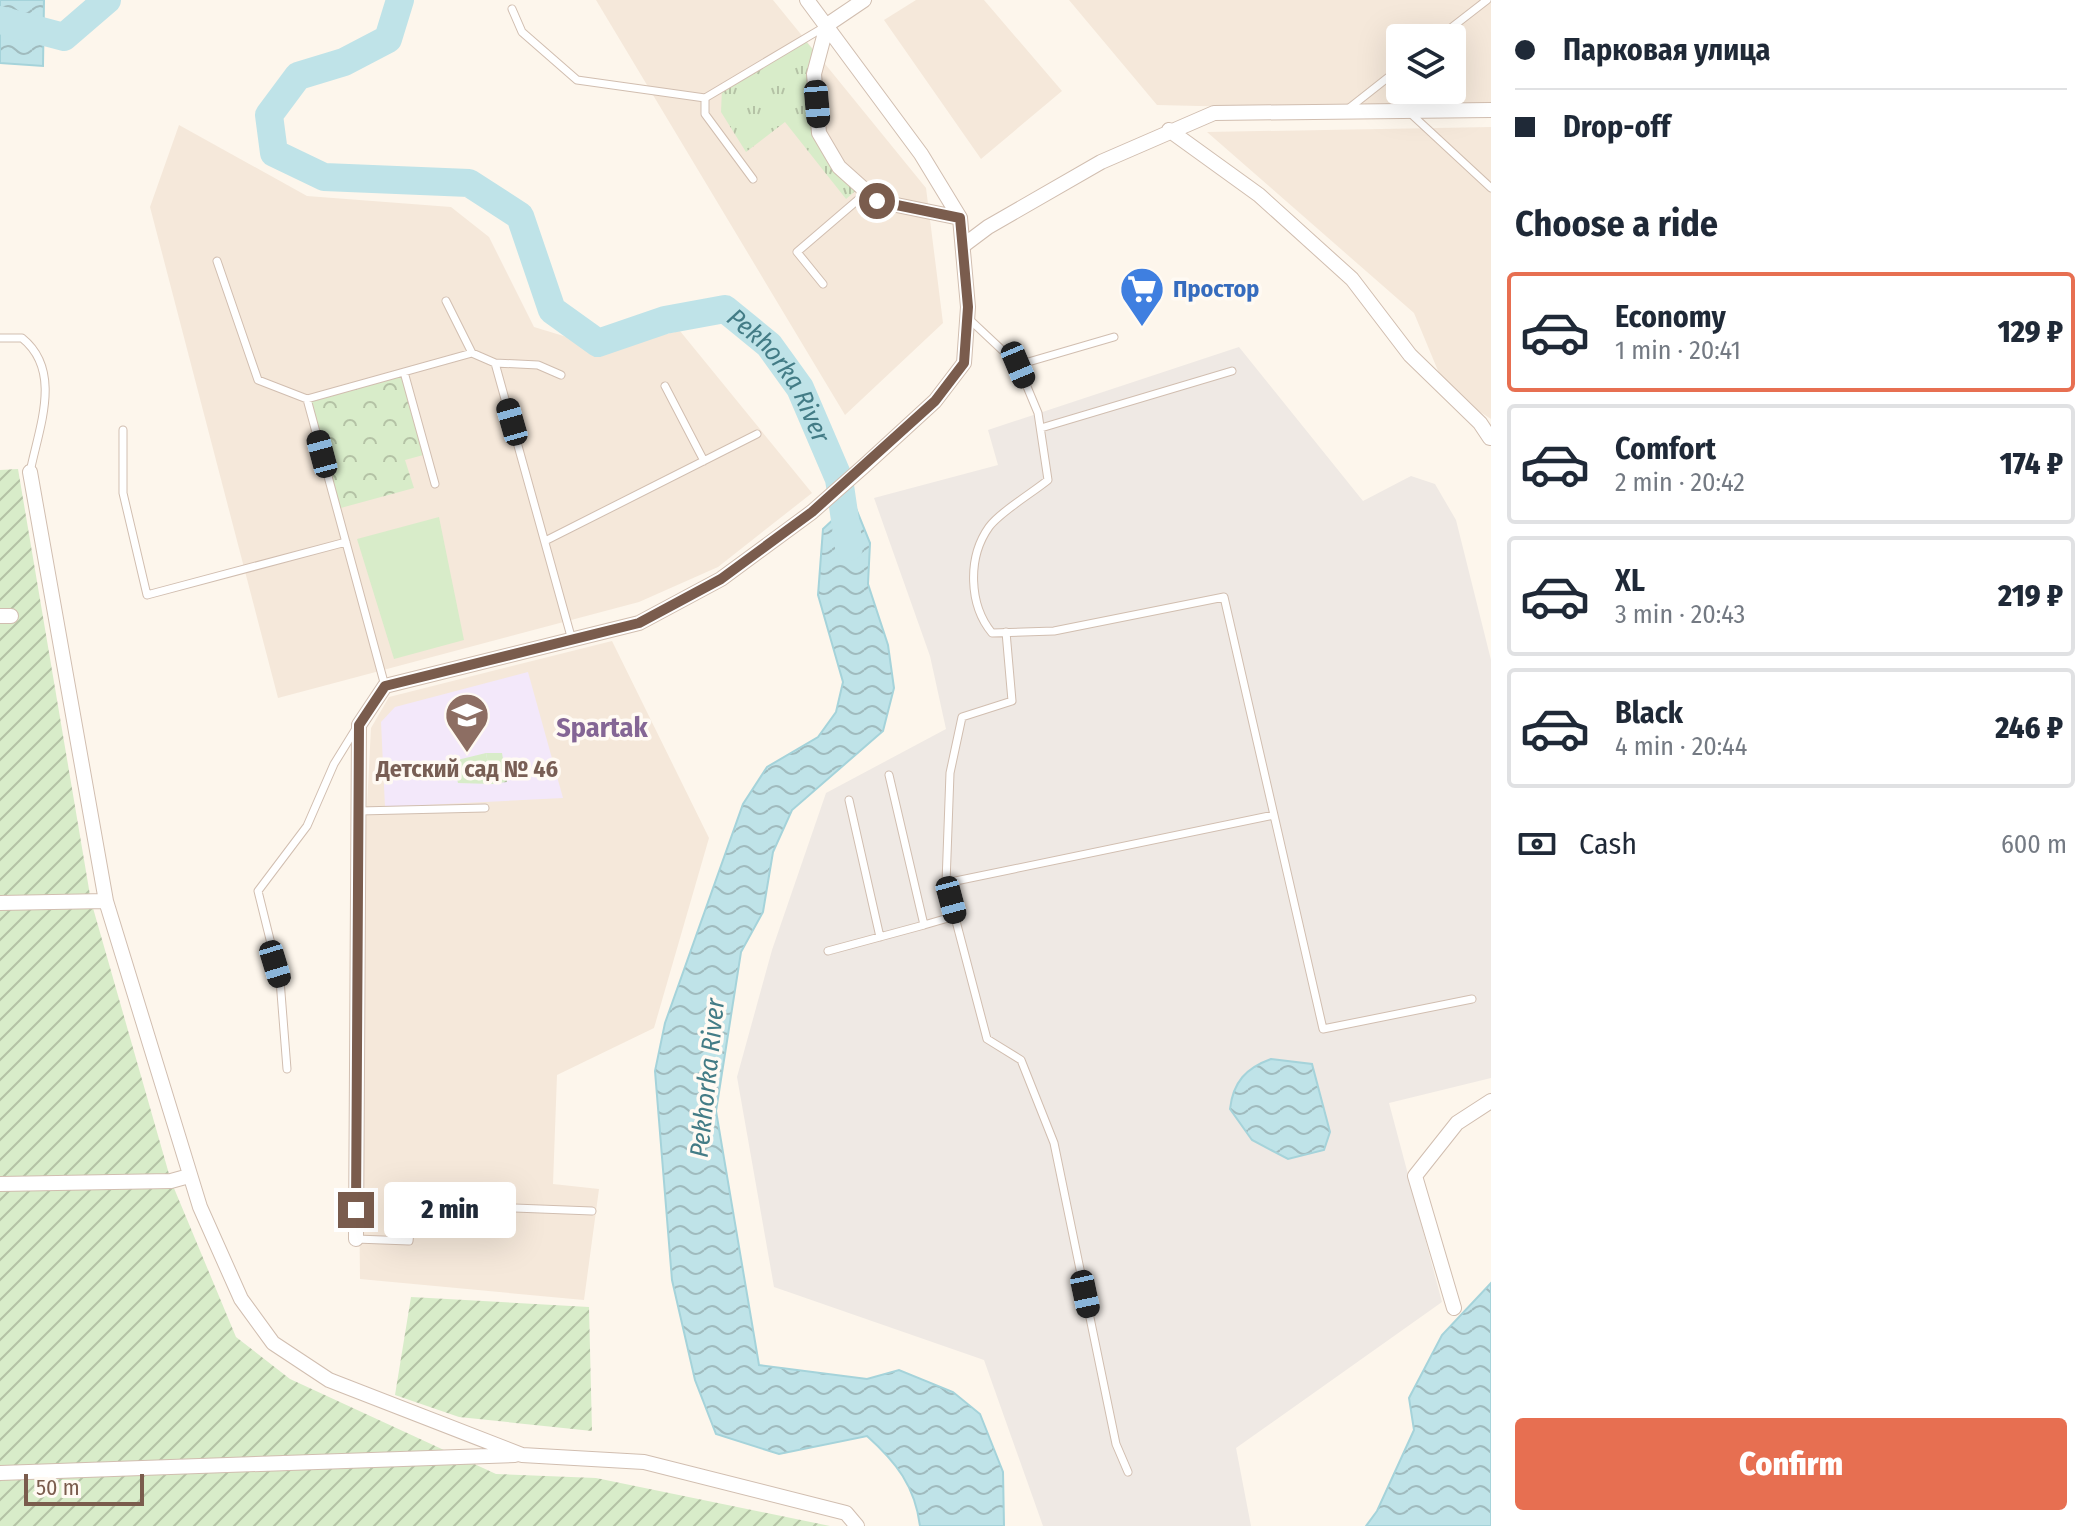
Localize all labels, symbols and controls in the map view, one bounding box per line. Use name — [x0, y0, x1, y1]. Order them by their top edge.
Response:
map controls — [1386, 24, 1466, 104]
button: layers — [1386, 24, 1466, 104]
text: Парковая улица — [1563, 32, 1770, 68]
car — [803, 79, 831, 129]
text: Drop-off — [1563, 109, 1670, 145]
route start — [859, 183, 895, 219]
text: Choose a ride — [1515, 202, 1718, 246]
supermarket icon: Простор — [1118, 265, 1166, 328]
place label: Простор — [1173, 275, 1259, 303]
icon: car — [1519, 296, 1591, 368]
text: Economy — [1615, 299, 1726, 335]
water label: Pekhorka River — [721, 302, 837, 448]
text: 129 ₽ — [1998, 314, 2063, 350]
text: 1 min · 20:41 — [1615, 335, 1741, 366]
car — [998, 338, 1038, 392]
car — [494, 396, 530, 448]
car — [304, 428, 340, 480]
icon: car — [1519, 428, 1591, 500]
text: Comfort — [1615, 431, 1716, 467]
text: 174 ₽ — [2000, 446, 2063, 482]
text: 2 min · 20:42 — [1615, 467, 1745, 498]
icon: car — [1519, 560, 1591, 632]
text: XL — [1615, 563, 1645, 599]
text: 219 ₽ — [1998, 578, 2063, 614]
text: 3 min · 20:43 — [1615, 599, 1745, 630]
school or university icon: Детский сад № 46 — [443, 691, 491, 754]
icon: car — [1519, 692, 1591, 764]
text: Black — [1615, 695, 1683, 731]
text: 246 ₽ — [1995, 710, 2063, 746]
district label: Spartak — [556, 711, 648, 744]
text: 4 min · 20:44 — [1615, 731, 1747, 762]
place label: Детский сад № 46 — [375, 755, 558, 783]
icon: cash — [1515, 822, 1559, 866]
text: Cash — [1579, 826, 1637, 862]
text: 600 m — [2001, 829, 2067, 860]
car — [933, 874, 969, 926]
car — [257, 938, 293, 990]
water label: Pekhorka River — [684, 996, 731, 1159]
callout: 2 min — [384, 1182, 516, 1238]
route end — [338, 1192, 374, 1228]
text: 2 min — [421, 1194, 479, 1225]
car — [1068, 1268, 1102, 1320]
button: Confirm — [1515, 1418, 2067, 1510]
scale bar — [24, 1470, 144, 1506]
text: 50 m — [36, 1474, 80, 1501]

